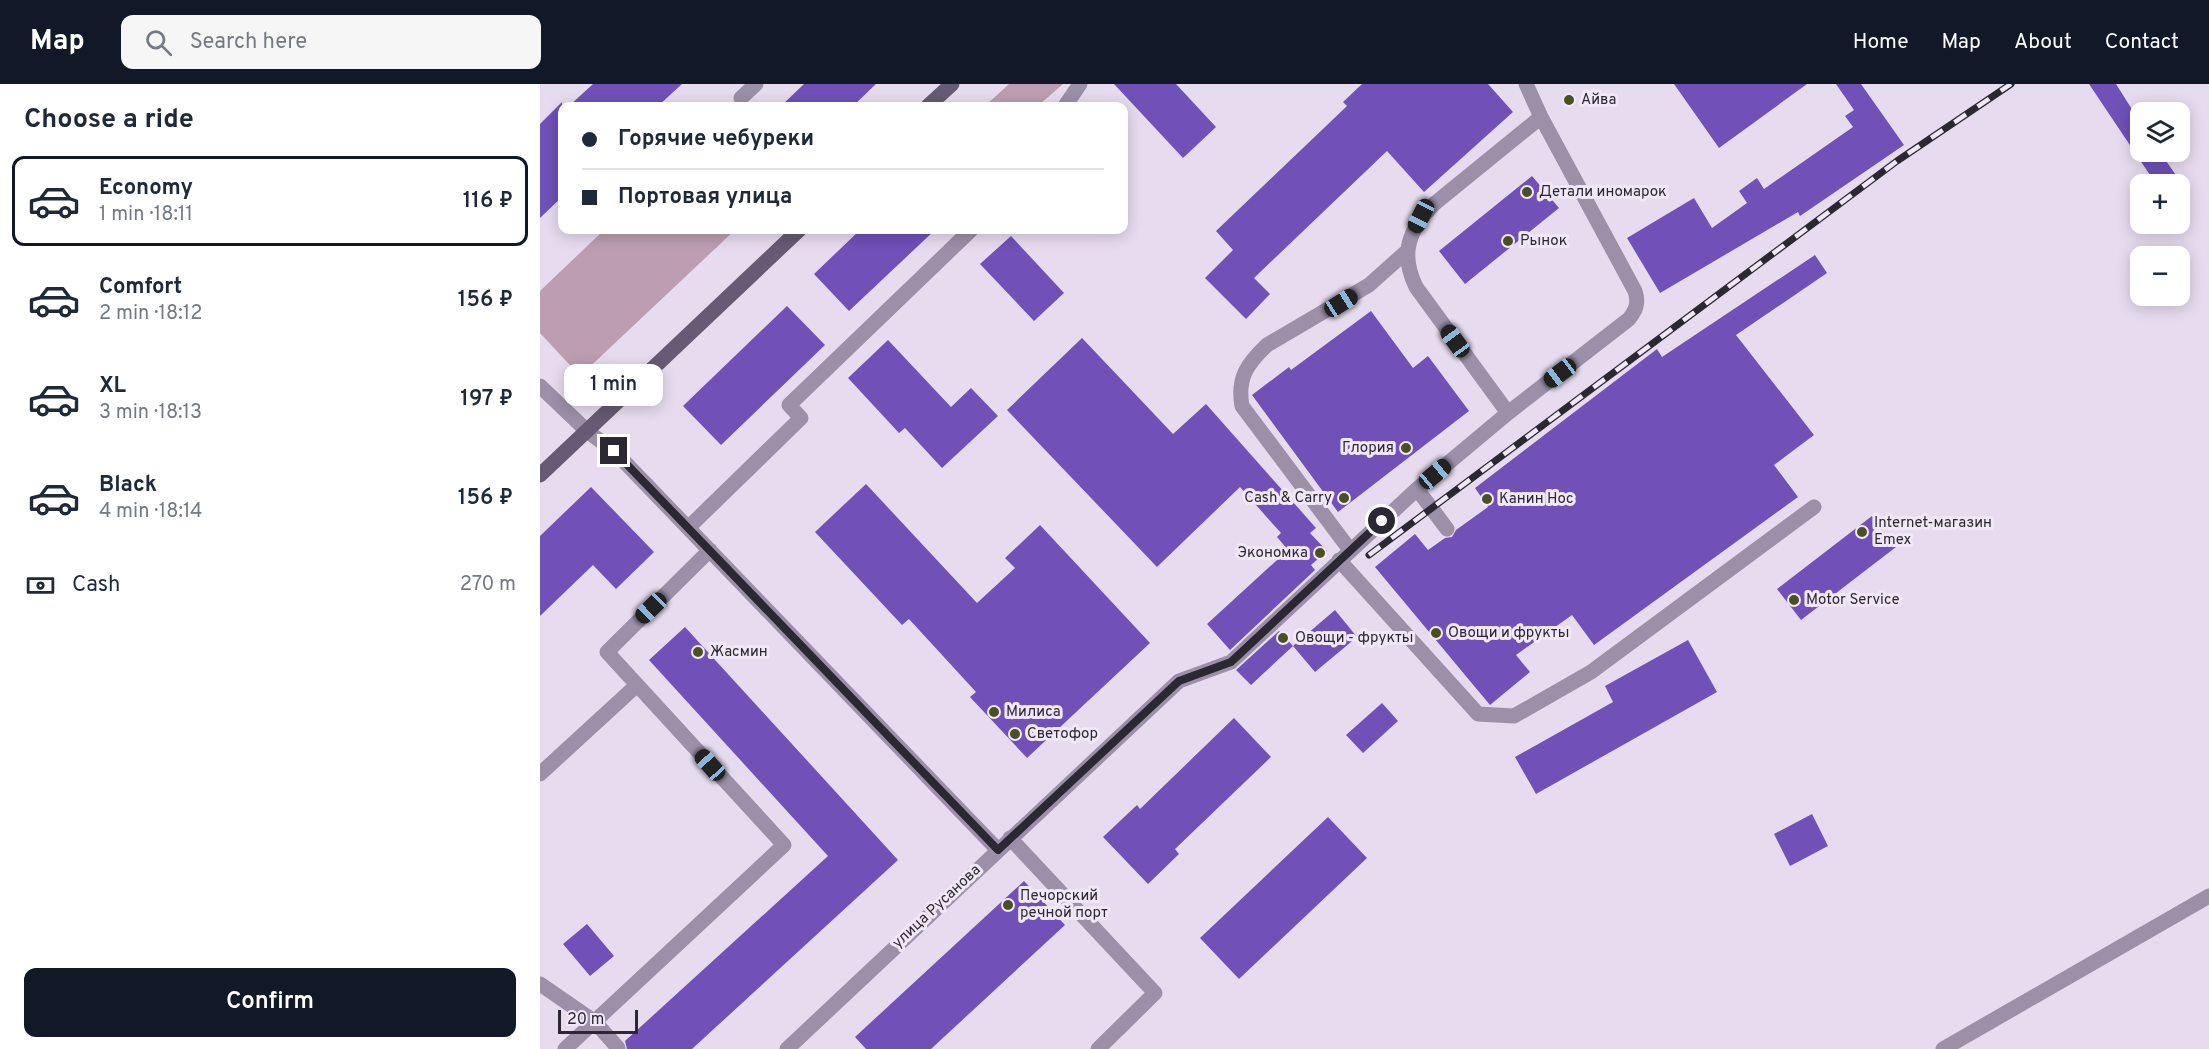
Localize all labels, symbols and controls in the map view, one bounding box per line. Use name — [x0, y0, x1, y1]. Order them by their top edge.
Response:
search box — [121, 15, 541, 69]
text: Map — [30, 24, 85, 60]
icon: search — [142, 26, 175, 59]
text: Search here — [190, 29, 307, 56]
text: Home — [1853, 29, 1909, 56]
text: Map — [1942, 29, 1981, 56]
text: About — [2014, 29, 2072, 56]
text: Contact — [2105, 29, 2179, 56]
place label: Айва — [1581, 91, 1616, 110]
marker: Айва — [1562, 93, 1576, 107]
map controls — [2130, 102, 2190, 306]
button: layers — [2130, 102, 2190, 162]
text: Choose a ride — [24, 103, 194, 137]
text: Горячие чебуреки — [618, 126, 814, 153]
icon: car — [27, 174, 81, 228]
button: + — [2130, 174, 2190, 234]
text: Economy — [99, 175, 193, 202]
place label: Детали иномарок — [1539, 183, 1667, 202]
text: Портовая улица — [618, 184, 792, 211]
marker: Детали иномарок — [1520, 185, 1534, 199]
text: 116 ₽ — [463, 188, 513, 215]
car — [1405, 196, 1437, 236]
text: 1 min · 18:11 — [99, 202, 193, 228]
place label: Рынок — [1520, 232, 1567, 251]
marker: Рынок — [1501, 234, 1515, 248]
button: − — [2130, 246, 2190, 306]
icon: car — [27, 273, 81, 327]
text: Comfort — [99, 274, 182, 301]
car — [1321, 286, 1361, 320]
text: 156 ₽ — [458, 287, 513, 314]
text: 2 min · 18:12 — [99, 301, 203, 327]
car — [1437, 321, 1473, 361]
car — [1540, 355, 1580, 391]
callout: 1 min — [565, 364, 664, 406]
icon: car — [27, 372, 81, 426]
text: 1 min — [590, 372, 637, 398]
text: XL — [99, 373, 126, 400]
text: 197 ₽ — [460, 386, 513, 413]
text: 3 min · 18:13 — [99, 400, 202, 426]
route end — [600, 437, 627, 464]
place label: Глория — [1342, 439, 1394, 458]
marker: Глория — [1399, 441, 1413, 455]
car — [1415, 456, 1455, 492]
icon: car — [27, 471, 81, 525]
text: Black — [99, 472, 157, 499]
text: 156 ₽ — [458, 485, 513, 512]
place label: Cash & Carry — [1244, 489, 1332, 508]
place label: Канин Нос — [1499, 490, 1574, 509]
marker: Cash & Carry — [1337, 491, 1351, 505]
marker: Канин Нос — [1480, 492, 1494, 506]
text: 4 min · 18:14 — [99, 499, 202, 525]
route start — [1368, 507, 1395, 534]
place label: Internet-магазин Emex — [1874, 514, 1992, 550]
marker: Internet-магазин Emex — [1855, 525, 1869, 539]
place label: Экономка — [1237, 544, 1308, 563]
marker: Экономка — [1313, 546, 1327, 560]
icon: cash — [24, 569, 57, 602]
text: Cash — [72, 572, 121, 599]
text: 270 m — [460, 572, 516, 598]
car — [632, 589, 670, 627]
place label: Motor Service — [1806, 591, 1900, 610]
marker: Motor Service — [1787, 593, 1801, 607]
place label: Овощи и фрукты — [1448, 624, 1569, 643]
marker: Овощи и фрукты — [1429, 626, 1443, 640]
place label: Овощи - фрукты — [1295, 629, 1413, 648]
marker: Овощи - фрукты — [1276, 631, 1290, 645]
place label: Жасмин — [710, 643, 768, 662]
marker: Жасмин — [691, 645, 705, 659]
place label: Милиса — [1006, 703, 1061, 722]
marker: Милиса — [987, 705, 1001, 719]
place label: Светофор — [1027, 725, 1098, 744]
marker: Светофор — [1008, 727, 1022, 741]
car — [691, 746, 729, 784]
street label: улица Русанова — [889, 861, 985, 953]
place label: Печорский речной порт — [1020, 887, 1108, 923]
marker: Печорский речной порт — [1001, 898, 1015, 912]
button: Confirm — [24, 968, 516, 1037]
scale bar — [558, 1007, 638, 1034]
text: 20 m — [567, 1010, 604, 1030]

